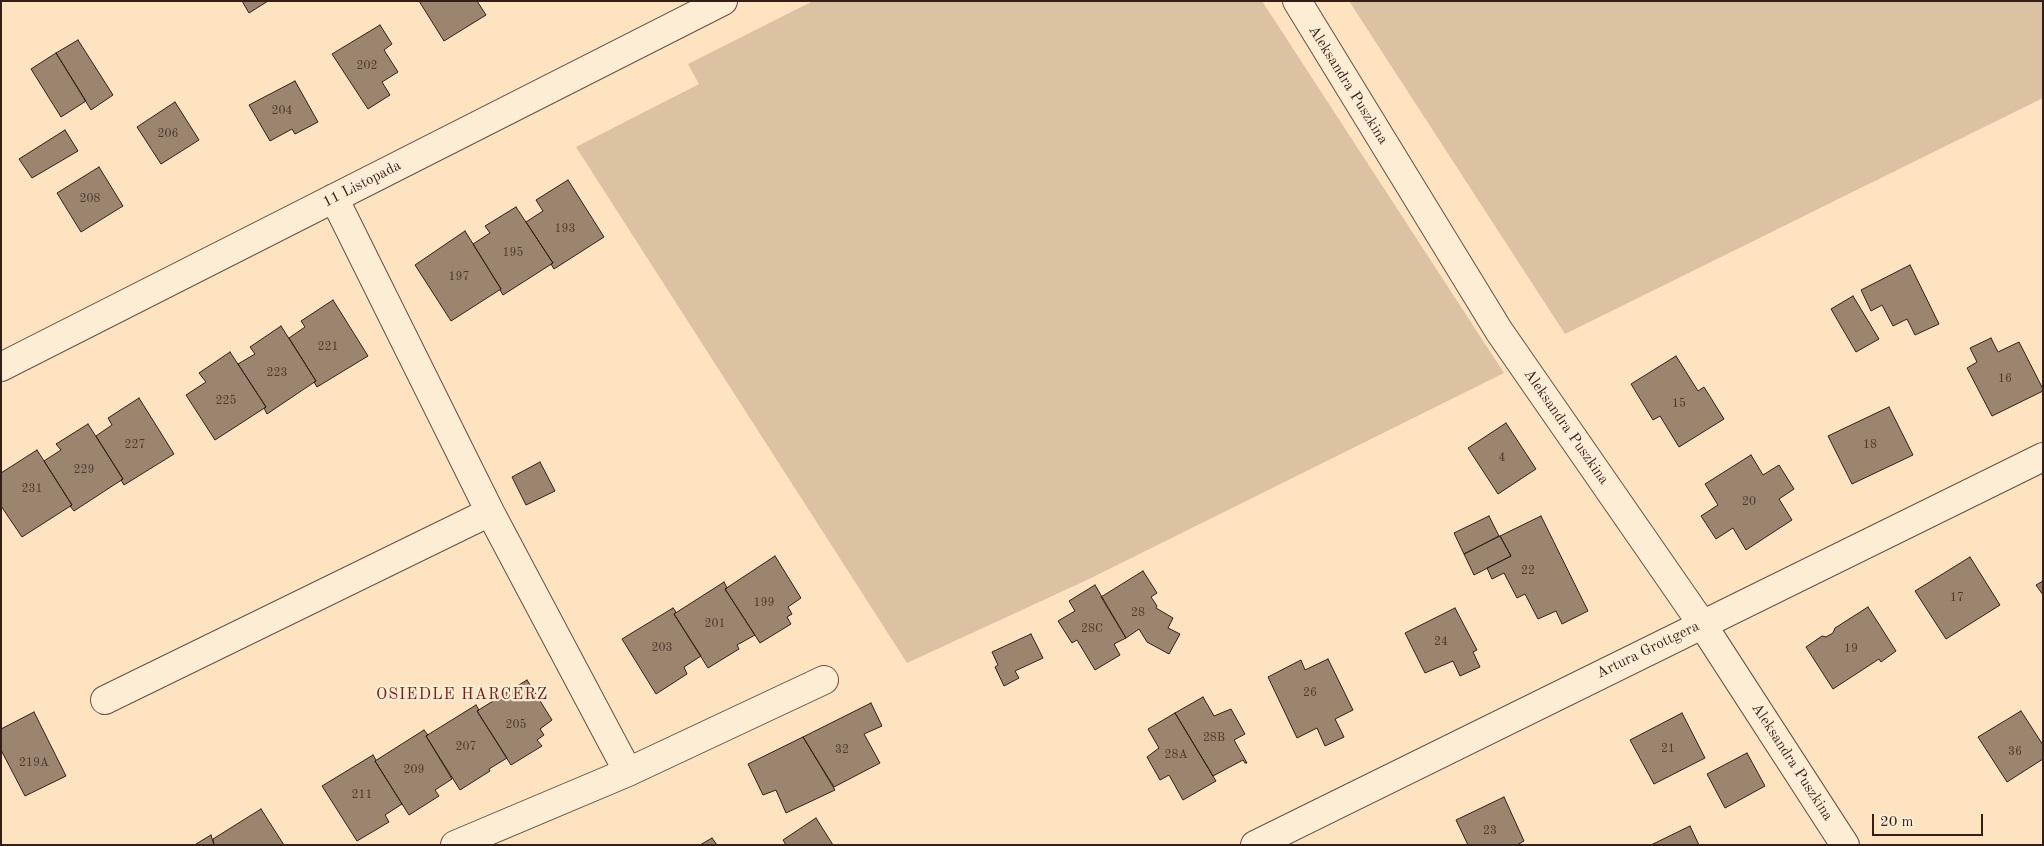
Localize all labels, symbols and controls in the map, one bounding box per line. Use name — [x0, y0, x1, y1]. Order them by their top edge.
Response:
street label: Aleksandra Puszkina — [1304, 22, 1392, 148]
house number: 202 — [357, 59, 377, 73]
house number: 204 — [272, 104, 292, 118]
house number: 206 — [158, 127, 178, 141]
street label: 11 Listopada — [320, 157, 404, 211]
house number: 208 — [80, 192, 100, 206]
house number: 193 — [555, 222, 575, 236]
house number: 195 — [503, 246, 523, 260]
house number: 197 — [449, 270, 469, 284]
house number: 221 — [318, 340, 338, 354]
house number: 223 — [267, 366, 287, 380]
street label: Aleksandra Puszkina — [1519, 366, 1613, 488]
house number: 16 — [1998, 372, 2012, 386]
house number: 225 — [216, 394, 236, 408]
house number: 15 — [1672, 397, 1686, 411]
house number: 227 — [125, 438, 145, 452]
house number: 18 — [1863, 438, 1877, 452]
house number: 4 — [1499, 451, 1505, 465]
house number: 229 — [74, 463, 94, 477]
house number: 231 — [22, 482, 42, 496]
house number: 20 — [1742, 495, 1756, 509]
house number: 22 — [1521, 564, 1535, 578]
house number: 17 — [1950, 591, 1964, 605]
house number: 199 — [754, 596, 774, 610]
house number: 28 — [1131, 606, 1145, 620]
house number: 201 — [705, 617, 725, 631]
street label: Artura Grottgera — [1594, 617, 1702, 683]
house number: 28C — [1081, 622, 1103, 636]
house number: 24 — [1434, 635, 1448, 649]
house number: 203 — [652, 641, 672, 655]
house number: 19 — [1844, 642, 1858, 656]
district label: OSIEDLE HARCERZ — [374, 685, 550, 705]
house number: 26 — [1303, 686, 1317, 700]
street label: Aleksandra Puszkina — [1747, 700, 1837, 824]
house number: 205 — [506, 718, 526, 732]
house number: 28B — [1203, 731, 1225, 745]
house number: 207 — [456, 740, 476, 754]
house number: 21 — [1661, 742, 1675, 756]
house number: 32 — [835, 743, 849, 757]
house number: 36 — [2008, 745, 2022, 759]
house number: 28A — [1164, 748, 1188, 762]
house number: 219A — [19, 756, 49, 770]
house number: 209 — [404, 763, 424, 777]
house number: 211 — [352, 788, 372, 802]
scale bar — [1874, 804, 1985, 836]
text: 20 m — [1880, 815, 1914, 830]
house number: 23 — [1483, 824, 1497, 838]

